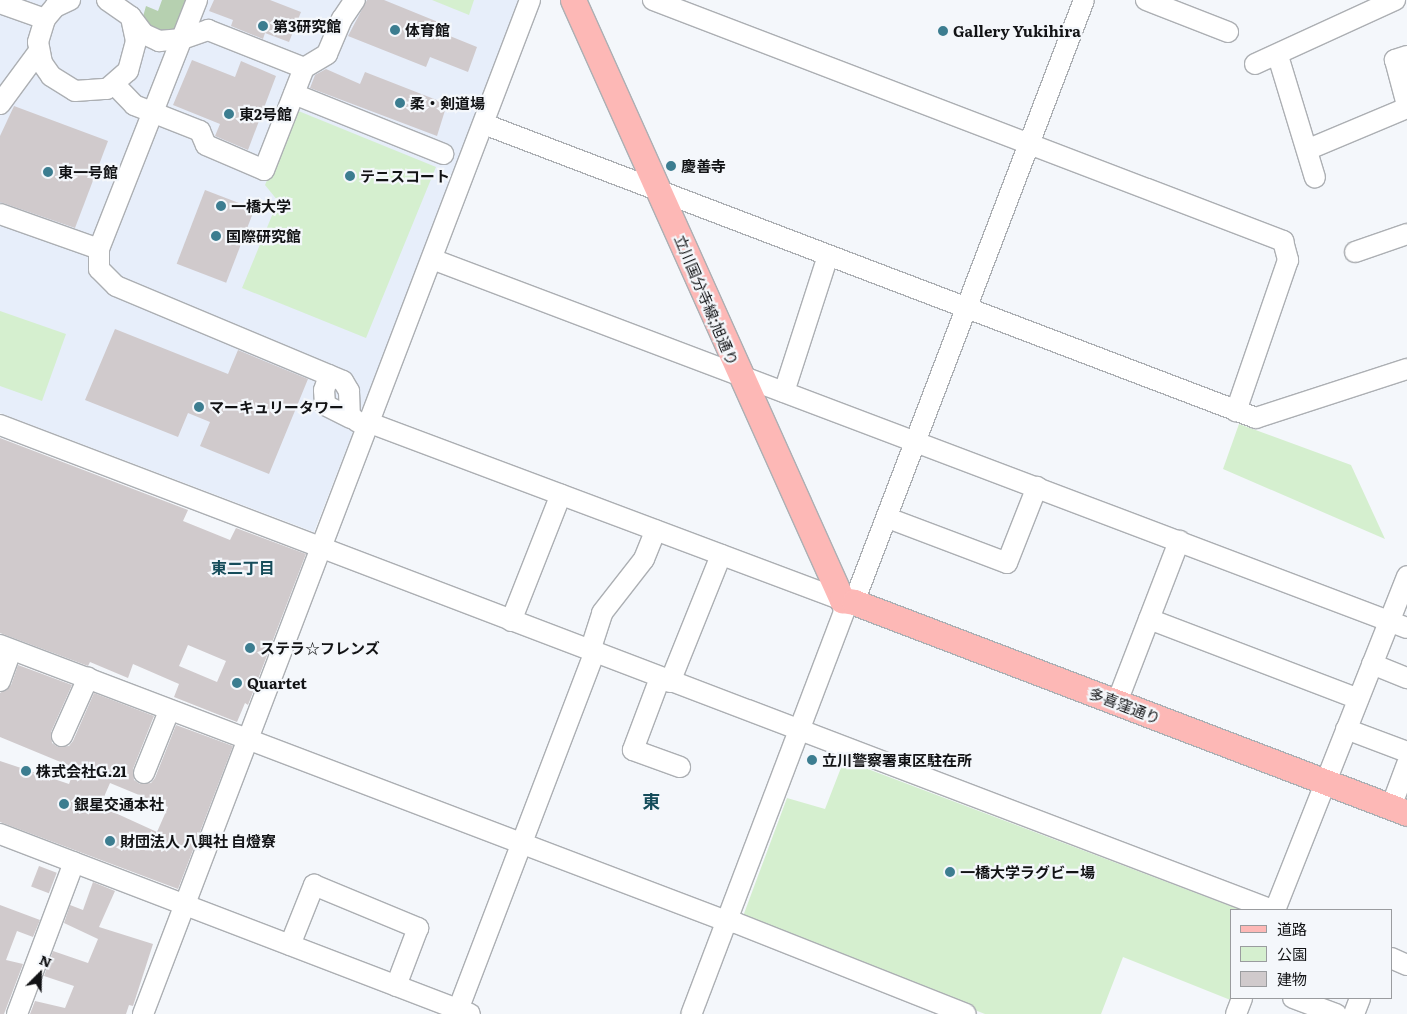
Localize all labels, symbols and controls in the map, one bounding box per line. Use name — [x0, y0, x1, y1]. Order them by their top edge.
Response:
place label: 第3研究館 — [273, 17, 341, 35]
marker: 第3研究館 — [257, 20, 269, 32]
place label: 体育館 — [405, 21, 450, 39]
place label: Gallery Yukihira — [953, 22, 1081, 40]
marker: 体育館 — [389, 24, 401, 36]
marker: Gallery Yukihira — [937, 25, 949, 37]
place label: 柔・剣道場 — [410, 94, 485, 112]
marker: 柔・剣道場 — [394, 97, 406, 109]
place label: 東2号館 — [239, 105, 292, 123]
marker: 東2号館 — [223, 108, 235, 120]
place label: 慶善寺 — [681, 157, 726, 175]
marker: 慶善寺 — [665, 160, 677, 172]
place label: 東一号館 — [58, 163, 118, 181]
marker: 東一号館 — [42, 166, 54, 178]
place label: テニスコート — [360, 167, 450, 185]
marker: テニスコート — [344, 170, 356, 182]
place label: 一橋大学 — [231, 197, 291, 215]
marker: 一橋大学 — [215, 200, 227, 212]
place label: 国際研究館 — [226, 227, 301, 245]
marker: 国際研究館 — [210, 230, 222, 242]
street label: 立川国分寺線;旭通り — [671, 232, 743, 368]
place label: マーキュリータワー — [209, 398, 344, 416]
marker: マーキュリータワー — [193, 401, 205, 413]
district label: 東二丁目 — [211, 557, 275, 577]
place label: ステラ☆フレンズ — [260, 639, 380, 657]
marker: ステラ☆フレンズ — [244, 642, 256, 654]
place label: Quartet — [247, 674, 307, 692]
marker: Quartet — [231, 677, 243, 689]
street label: 多喜窪通り — [1087, 683, 1163, 727]
place label: 立川警察署東区駐在所 — [822, 751, 972, 769]
marker: 立川警察署東区駐在所 — [806, 754, 818, 766]
place label: 株式会社G.21 — [36, 762, 127, 780]
marker: 株式会社G.21 — [20, 765, 32, 777]
district label: 東 — [642, 790, 660, 812]
place label: 銀星交通本社 — [74, 795, 164, 813]
marker: 銀星交通本社 — [58, 798, 70, 810]
place label: 財団法人 八興社 自燈寮 — [120, 832, 276, 850]
marker: 財団法人 八興社 自燈寮 — [104, 835, 116, 847]
place label: 一橋大学ラグビー場 — [960, 863, 1095, 881]
marker: 一橋大学ラグビー場 — [944, 866, 956, 878]
legend — [1230, 909, 1392, 999]
text: 道路 — [1277, 917, 1307, 940]
text: 公園 — [1277, 942, 1307, 965]
north arrow — [15, 949, 65, 999]
text: N — [37, 949, 55, 972]
text: 建物 — [1277, 967, 1307, 990]

